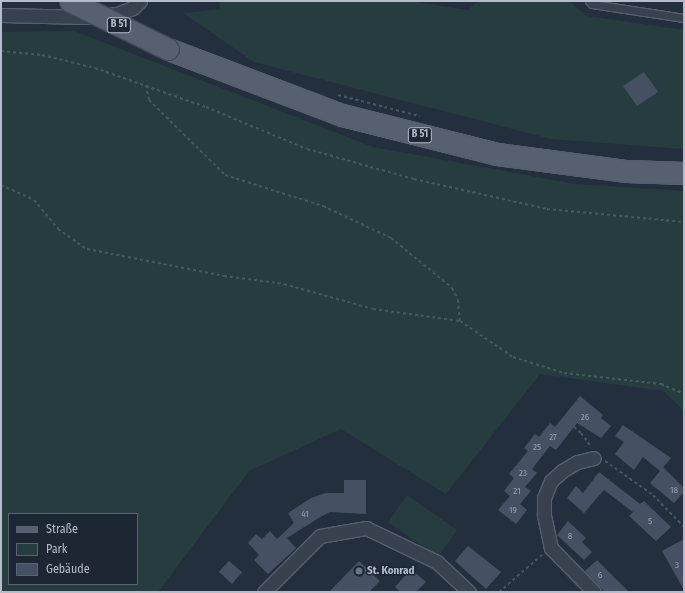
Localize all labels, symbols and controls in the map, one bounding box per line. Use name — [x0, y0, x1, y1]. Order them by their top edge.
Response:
road number: B 51 — [106, 17, 132, 33]
road number: B 51 — [407, 127, 433, 143]
house number: 26 — [581, 412, 589, 422]
house number: 27 — [549, 432, 557, 442]
house number: 25 — [533, 442, 541, 452]
house number: 23 — [519, 468, 527, 478]
house number: 18 — [670, 485, 678, 495]
house number: 21 — [513, 486, 521, 496]
house number: 19 — [509, 505, 517, 515]
house number: 41 — [301, 509, 309, 519]
legend — [8, 513, 138, 585]
house number: 5 — [648, 516, 652, 526]
text: Straße — [46, 522, 78, 536]
house number: 8 — [568, 531, 572, 541]
text: Park — [46, 542, 67, 556]
house number: 3 — [675, 560, 679, 570]
text: Gebäude — [46, 562, 90, 576]
place label: St. Konrad — [367, 564, 414, 578]
marker: St. Konrad — [354, 566, 364, 576]
house number: 6 — [598, 570, 602, 580]

